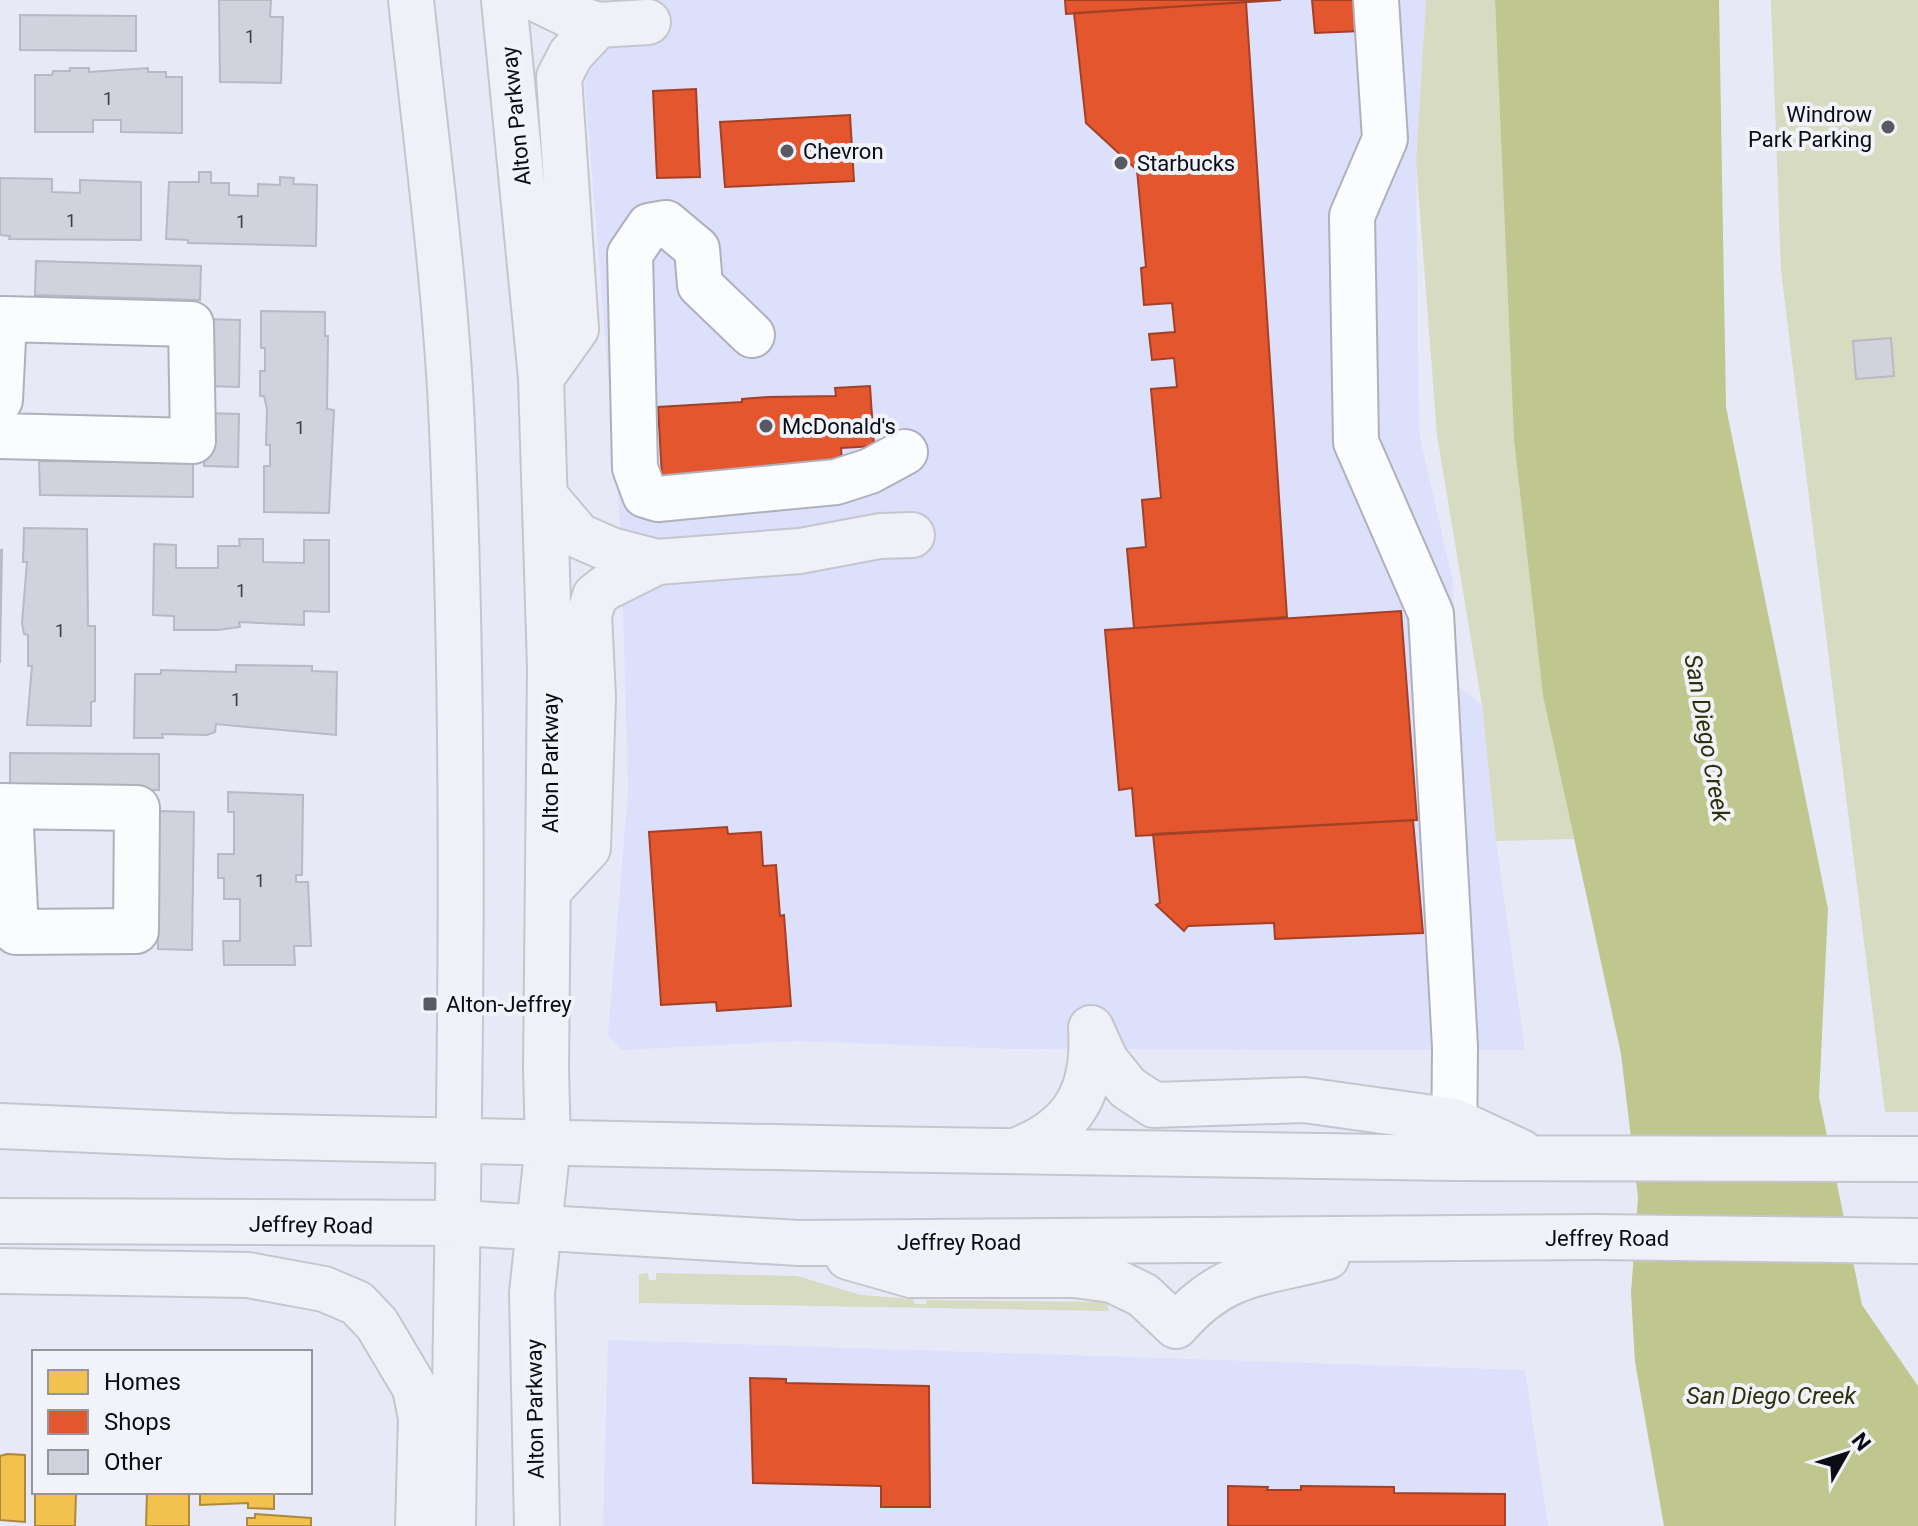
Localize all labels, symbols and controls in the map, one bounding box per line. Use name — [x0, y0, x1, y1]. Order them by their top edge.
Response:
house number: 1 — [245, 26, 255, 47]
street label: Alton Parkway — [496, 45, 536, 187]
house number: 1 — [103, 88, 113, 109]
place label: Windrow Park Parking — [1748, 102, 1872, 152]
marker: Windrow Park Parking — [1879, 118, 1897, 136]
place label: Chevron — [803, 139, 884, 164]
marker: Chevron — [778, 142, 796, 160]
place label: Starbucks — [1137, 151, 1235, 176]
marker: Starbucks — [1112, 154, 1130, 172]
house number: 1 — [66, 210, 76, 231]
house number: 1 — [236, 211, 246, 232]
place label: McDonald's — [782, 414, 896, 439]
house number: 1 — [295, 417, 305, 438]
marker: McDonald's — [757, 417, 775, 435]
house number: 1 — [236, 580, 246, 601]
house number: 1 — [55, 620, 65, 641]
water label: San Diego Creek — [1678, 652, 1736, 825]
house number: 1 — [231, 689, 241, 710]
street label: Alton Parkway — [538, 692, 563, 833]
house number: 1 — [255, 870, 265, 891]
place label: Alton-Jeffrey — [446, 992, 572, 1017]
marker: Alton-Jeffrey — [421, 995, 439, 1013]
street label: Jeffrey Road — [249, 1211, 373, 1239]
street label: Jeffrey Road — [1545, 1226, 1669, 1251]
street label: Jeffrey Road — [897, 1230, 1021, 1255]
street label: Alton Parkway — [521, 1338, 549, 1479]
legend — [32, 1350, 312, 1494]
text: Homes — [104, 1368, 181, 1396]
water label: San Diego Creek — [1686, 1382, 1857, 1410]
text: Shops — [104, 1408, 171, 1436]
north arrow — [1806, 1414, 1886, 1494]
text: N — [1847, 1428, 1876, 1456]
text: Other — [104, 1448, 162, 1476]

